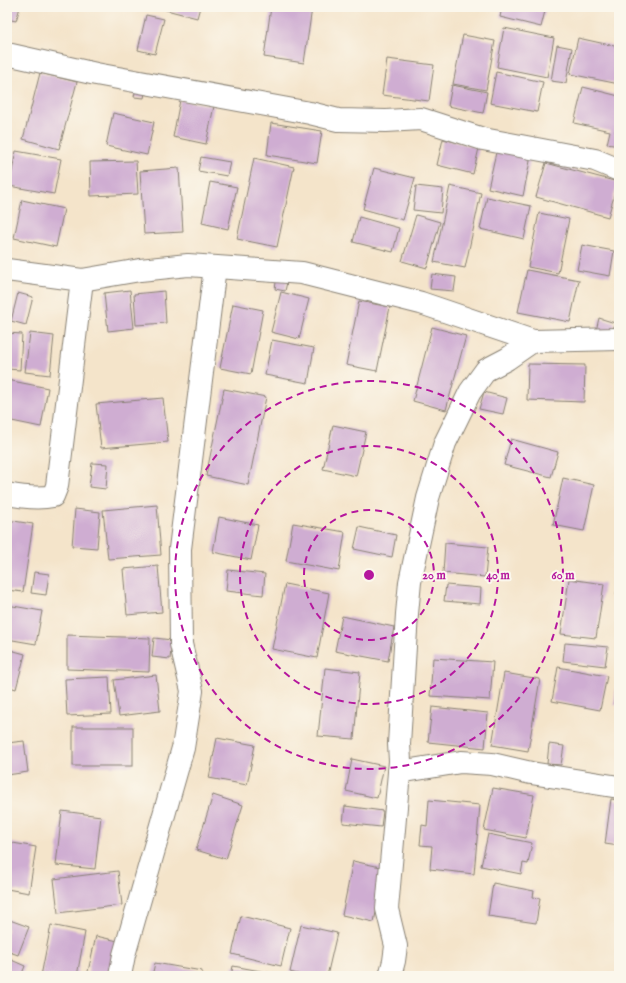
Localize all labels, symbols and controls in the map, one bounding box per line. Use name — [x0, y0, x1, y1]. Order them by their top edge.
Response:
centre of rings — [362, 568, 376, 582]
text: 20 m — [422, 568, 446, 583]
text: 40 m — [486, 568, 511, 583]
text: 60 m — [552, 568, 575, 583]

